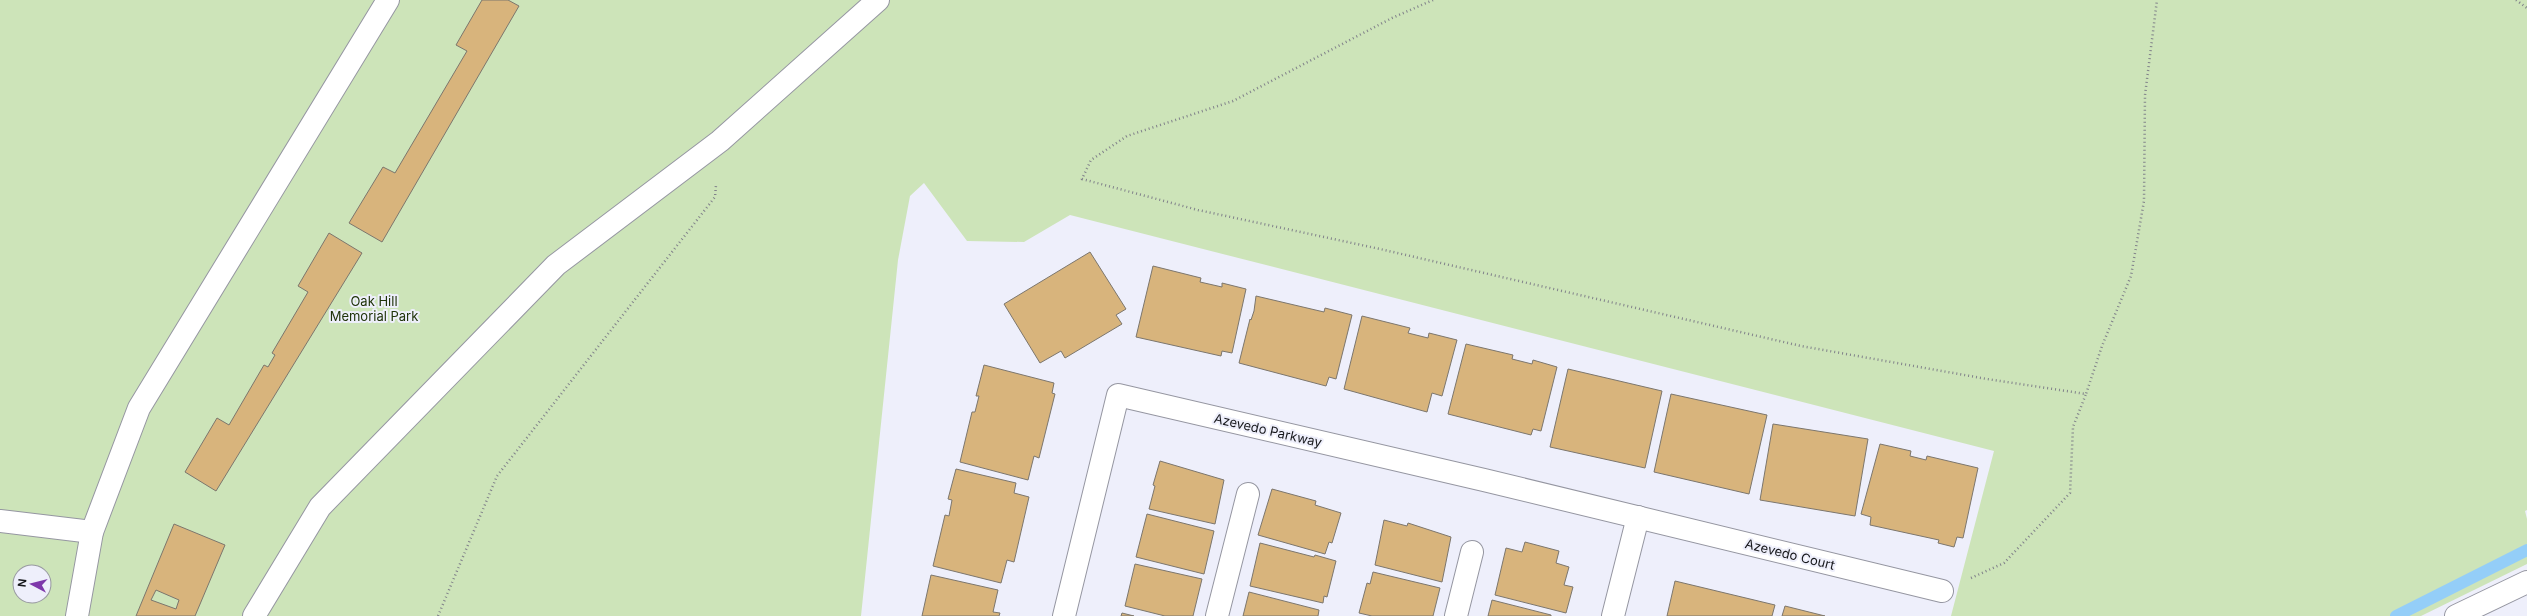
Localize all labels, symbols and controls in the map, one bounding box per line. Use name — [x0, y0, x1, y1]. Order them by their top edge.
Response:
park label: Oak Hill Memorial Park — [330, 293, 418, 324]
street label: Azevedo Parkway — [1213, 410, 1323, 450]
street label: Azevedo Court — [1744, 535, 1836, 573]
north arrow — [12, 564, 52, 604]
text: N — [15, 578, 30, 588]

